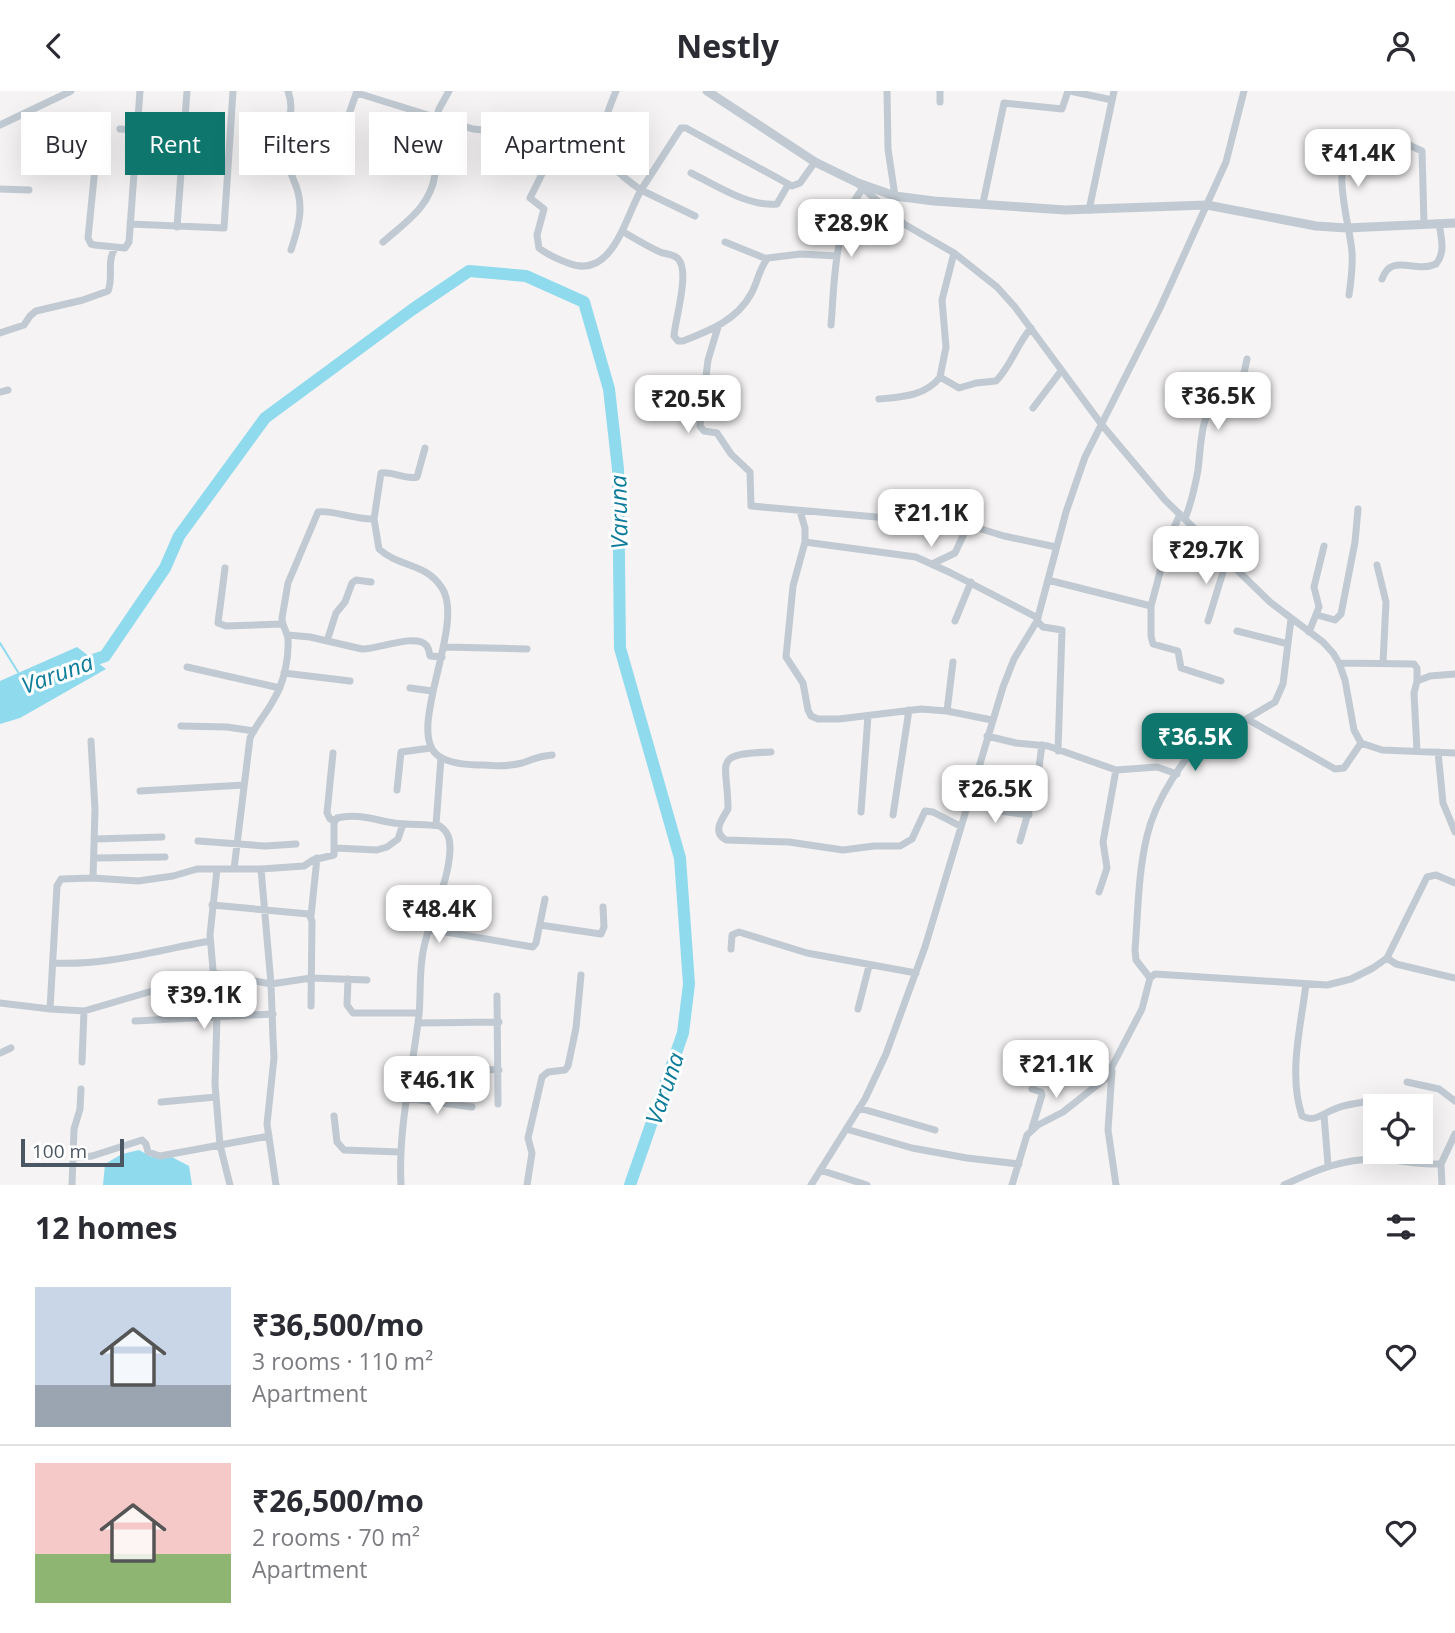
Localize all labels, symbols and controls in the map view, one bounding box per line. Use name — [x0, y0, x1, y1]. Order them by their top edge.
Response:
text: Nestly — [676, 24, 779, 67]
icon: back — [35, 27, 73, 65]
icon: person — [1382, 27, 1420, 65]
chip: Buy — [21, 112, 111, 175]
chip: Rent — [125, 112, 225, 175]
chip: Filters — [239, 112, 355, 175]
chip: New — [369, 112, 467, 175]
chip: Apartment — [481, 112, 649, 175]
pin: ₹41.4K — [1301, 129, 1415, 189]
text: ₹41.4K — [1321, 136, 1395, 168]
pin: ₹28.9K — [794, 199, 908, 259]
text: ₹28.9K — [814, 206, 888, 238]
pin: ₹36.5K — [1161, 373, 1275, 432]
pin: ₹20.5K — [631, 375, 745, 435]
text: ₹36.5K — [1181, 379, 1255, 411]
text: ₹20.5K — [651, 382, 725, 414]
water label: Varuna — [601, 475, 635, 549]
pin: ₹21.1K — [874, 489, 988, 549]
text: ₹21.1K — [894, 496, 968, 528]
pin: ₹29.7K — [1149, 526, 1263, 586]
text: ₹29.7K — [1169, 533, 1243, 565]
water label: Varuna — [17, 645, 97, 701]
pin: ₹36.5K — [1138, 713, 1252, 773]
text: ₹36.5K — [1158, 720, 1232, 752]
pin: ₹26.5K — [938, 765, 1052, 825]
text: ₹26.5K — [958, 772, 1032, 804]
pin: ₹48.4K — [382, 885, 496, 945]
text: ₹48.4K — [402, 892, 476, 924]
pin: ₹39.1K — [147, 971, 261, 1031]
text: ₹39.1K — [167, 978, 241, 1010]
pin: ₹21.1K — [999, 1041, 1113, 1100]
text: ₹21.1K — [1019, 1047, 1093, 1079]
water label: Varuna — [637, 1048, 691, 1128]
pin: ₹46.1K — [380, 1056, 494, 1116]
text: ₹46.1K — [400, 1063, 474, 1095]
map controls — [1363, 1094, 1433, 1164]
button: locate — [1363, 1094, 1433, 1164]
scale bar — [21, 1136, 124, 1168]
text: 100 m — [32, 1138, 87, 1164]
text: 12 homes — [35, 1207, 178, 1248]
icon: filters — [1382, 1208, 1420, 1246]
text: ₹36,500/mo — [252, 1304, 424, 1345]
icon: home — [91, 1315, 175, 1399]
icon: heart — [1382, 1338, 1420, 1376]
text: 3 rooms · 110 m² — [252, 1345, 433, 1377]
text: Apartment — [252, 1377, 368, 1409]
text: ₹26,500/mo — [252, 1480, 424, 1521]
icon: home — [91, 1491, 175, 1575]
icon: heart — [1382, 1514, 1420, 1552]
text: 2 rooms · 70 m² — [252, 1521, 420, 1553]
text: Apartment — [252, 1553, 368, 1585]

